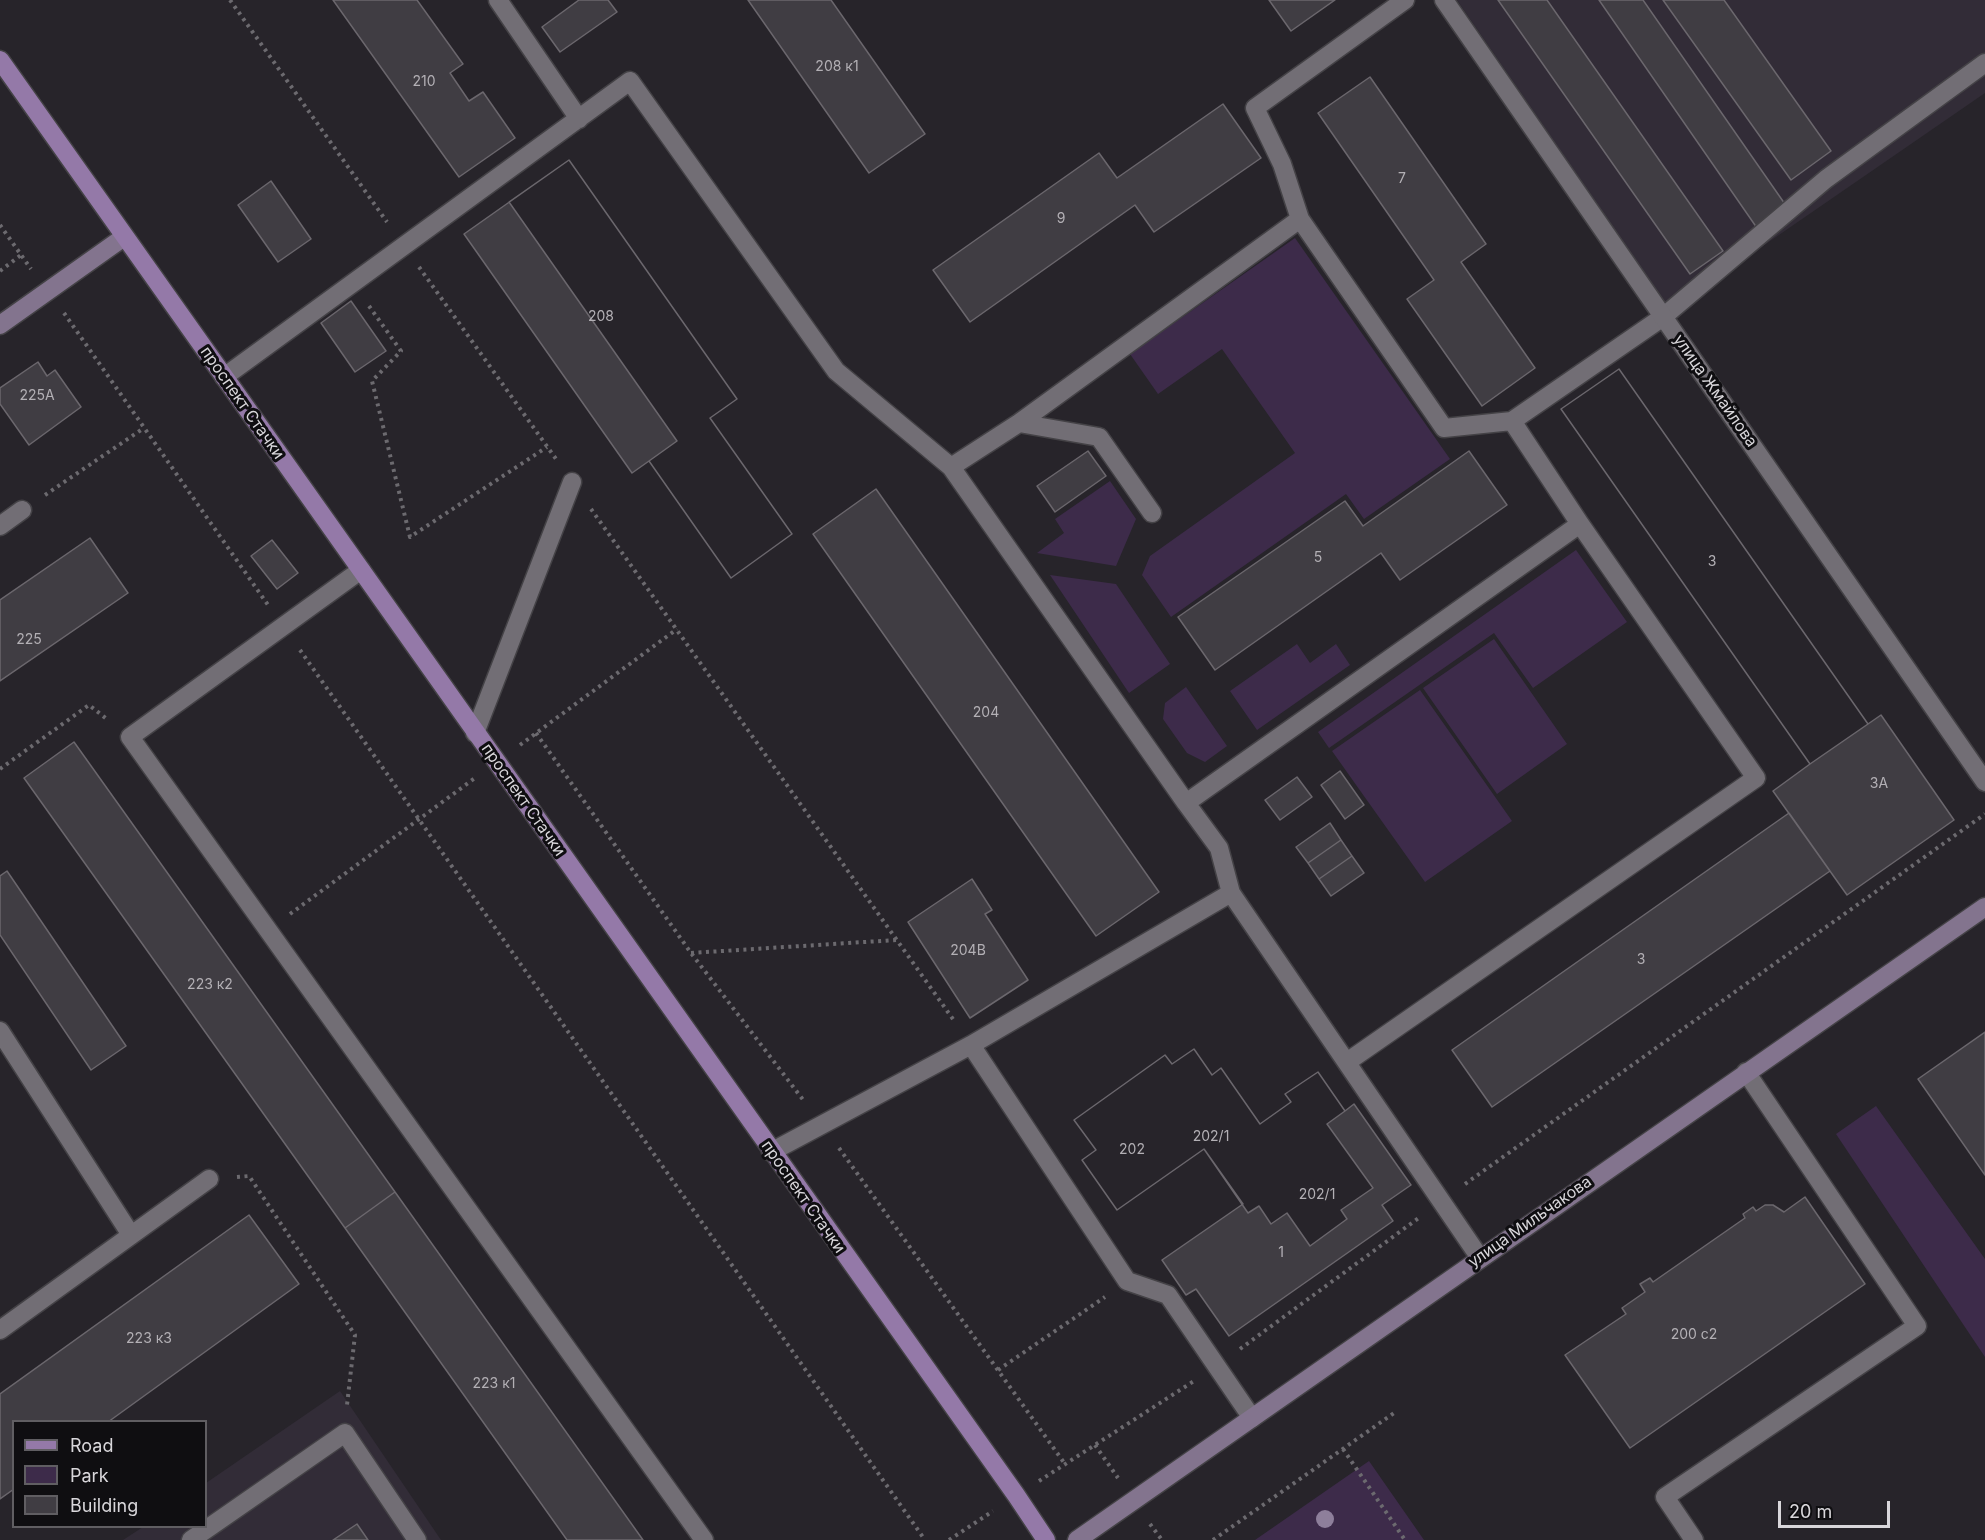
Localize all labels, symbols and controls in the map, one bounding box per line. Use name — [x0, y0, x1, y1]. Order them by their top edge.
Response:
house number: 208 к1 — [815, 59, 859, 75]
house number: 210 — [412, 74, 436, 90]
house number: 7 — [1398, 171, 1406, 187]
house number: 9 — [1057, 211, 1065, 227]
house number: 208 — [588, 309, 614, 325]
street label: улица Жмайлова — [1669, 331, 1761, 451]
street label: проспект Стачки — [196, 343, 288, 463]
house number: 225А — [19, 388, 55, 404]
house number: 5 — [1314, 550, 1322, 566]
house number: 3 — [1708, 554, 1716, 570]
house number: 225 — [16, 632, 42, 648]
house number: 204 — [973, 705, 999, 721]
street label: проспект Стачки — [477, 740, 569, 860]
house number: 3А — [1870, 776, 1888, 792]
house number: 204В — [950, 943, 986, 959]
house number: 3 — [1637, 952, 1645, 968]
house number: 223 к2 — [187, 977, 233, 993]
house number: 202/1 — [1193, 1129, 1229, 1145]
street label: проспект Стачки — [757, 1137, 849, 1257]
house number: 202 — [1119, 1142, 1145, 1158]
street label: улица Мильчакова — [1465, 1172, 1595, 1272]
house number: 202/1 — [1299, 1187, 1335, 1203]
house number: 1 — [1278, 1245, 1284, 1261]
house number: 200 с2 — [1671, 1327, 1717, 1343]
house number: 223 к3 — [126, 1331, 172, 1347]
house number: 223 к1 — [473, 1376, 515, 1392]
legend — [12, 1420, 207, 1528]
text: Road — [70, 1435, 113, 1456]
text: Park — [70, 1465, 109, 1486]
scale bar — [1781, 1489, 1894, 1527]
text: Building — [70, 1495, 138, 1516]
text: 20 m — [1789, 1501, 1832, 1522]

